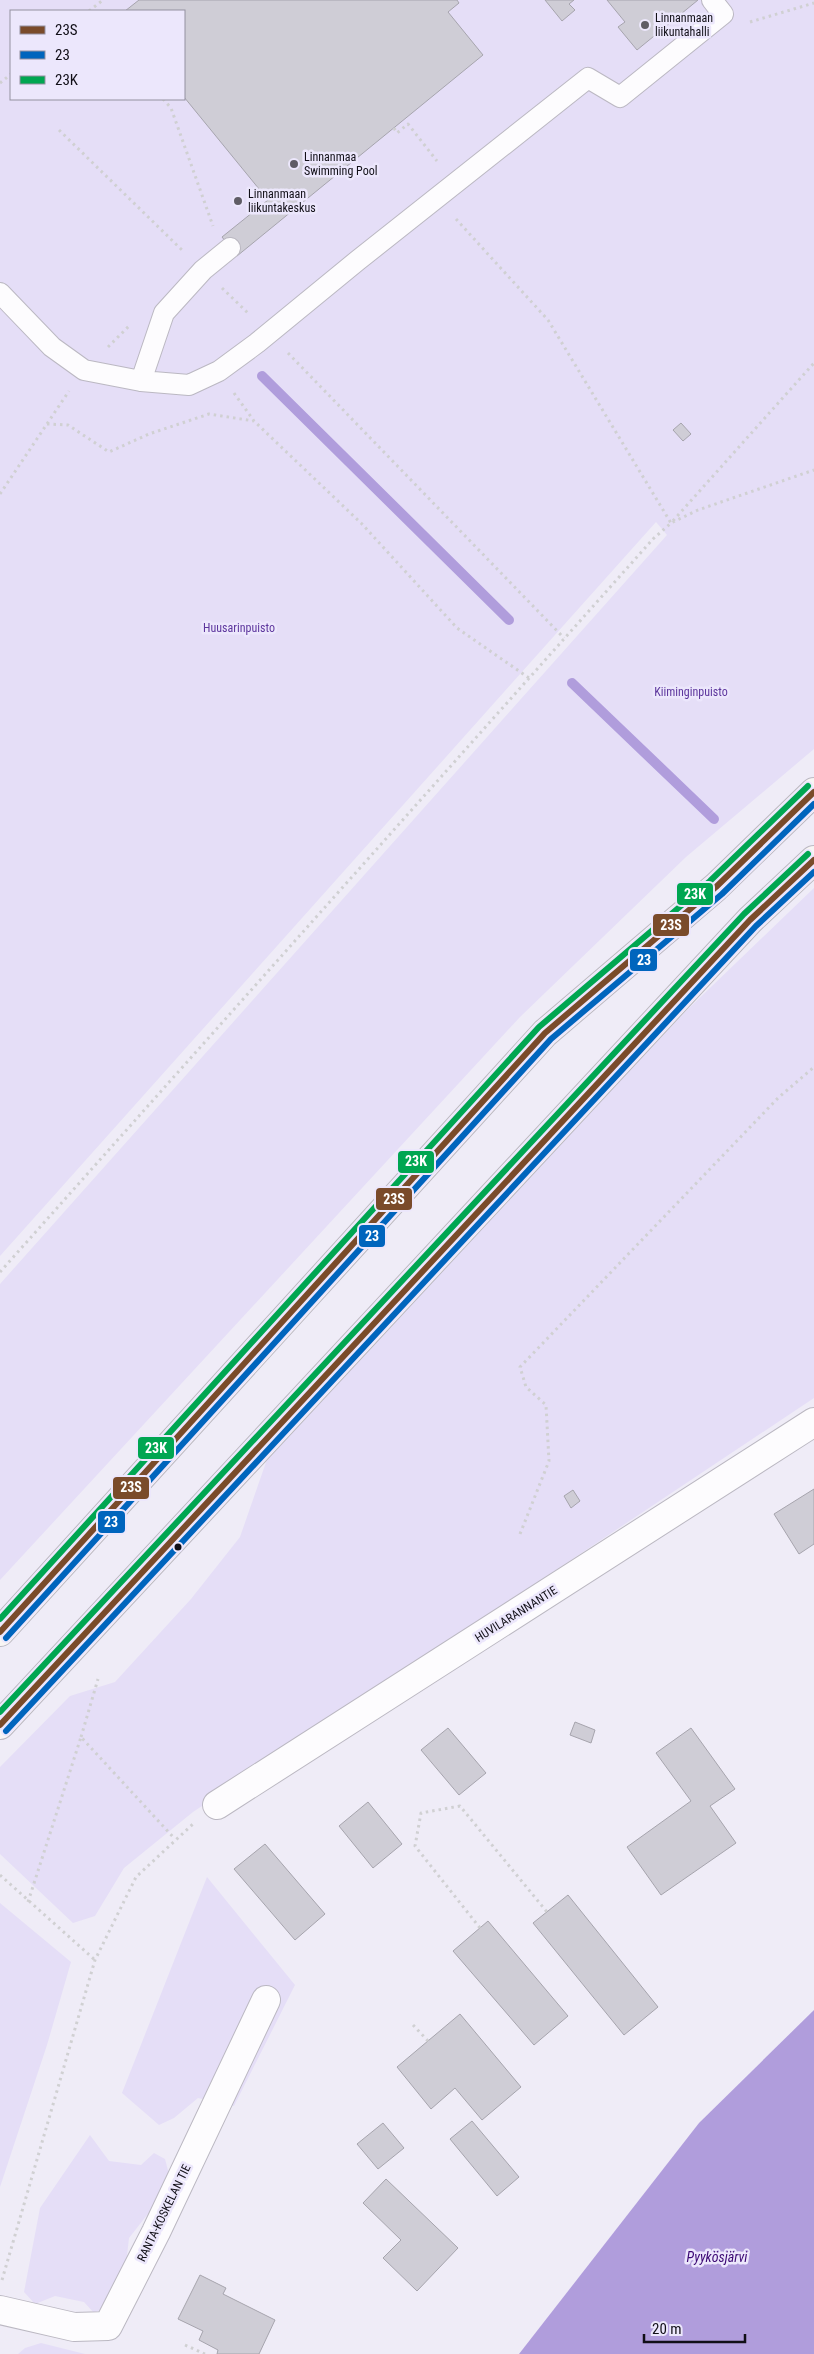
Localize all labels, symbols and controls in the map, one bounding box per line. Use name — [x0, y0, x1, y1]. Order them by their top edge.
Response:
legend — [10, 10, 185, 100]
place label: Linnanmaan liikuntahalli — [655, 11, 713, 39]
marker: Linnanmaan liikuntahalli — [639, 19, 651, 31]
text: 23S — [55, 21, 78, 39]
text: 23 — [55, 46, 70, 64]
text: 23K — [55, 71, 79, 89]
place label: Linnanmaa Swimming Pool — [304, 150, 377, 178]
marker: Linnanmaa Swimming Pool — [288, 158, 300, 170]
place label: Linnanmaan liikuntakeskus — [248, 187, 316, 215]
marker: Linnanmaan liikuntakeskus — [232, 195, 244, 207]
park label: Huusarinpuisto — [203, 621, 275, 635]
park label: Kiiminginpuisto — [654, 685, 728, 699]
line badge: 23K — [676, 882, 714, 906]
text: 23K — [684, 886, 706, 902]
line badge: 23S — [652, 913, 690, 937]
text: 23S — [660, 917, 682, 933]
line badge: 23 — [629, 948, 658, 972]
text: 23 — [637, 952, 651, 968]
line badge: 23K — [397, 1150, 435, 1174]
text: 23K — [405, 1153, 427, 1169]
line badge: 23S — [375, 1187, 413, 1211]
text: 23S — [383, 1191, 405, 1207]
line badge: 23 — [358, 1224, 386, 1248]
text: 23 — [365, 1228, 379, 1244]
line badge: 23K — [137, 1436, 175, 1460]
text: 23K — [145, 1440, 167, 1456]
line badge: 23S — [112, 1476, 150, 1500]
text: 23S — [120, 1479, 142, 1495]
line badge: 23 — [97, 1510, 126, 1534]
text: 23 — [104, 1514, 118, 1530]
unlabelled marker — [173, 1542, 183, 1552]
street label: HUVILARANNANTIE — [472, 1583, 560, 1645]
street label: RANTA-KOSKELAN TIE — [134, 2162, 194, 2264]
water label: Pyykösjärvi — [687, 2249, 748, 2265]
scale bar — [644, 2312, 745, 2344]
text: 20 m — [652, 2320, 682, 2338]

